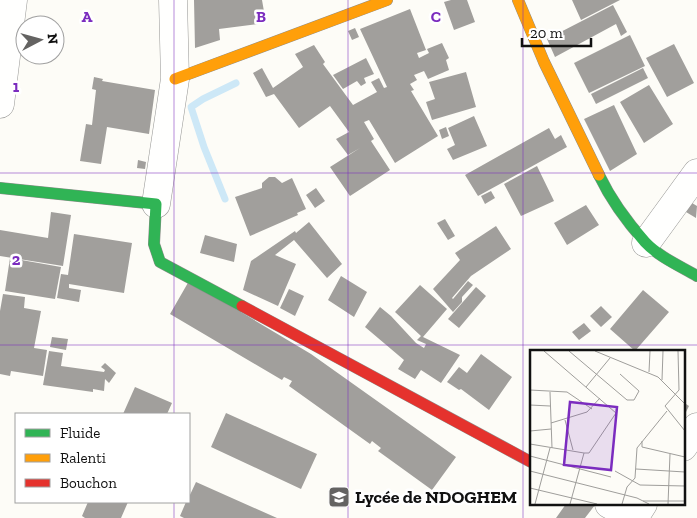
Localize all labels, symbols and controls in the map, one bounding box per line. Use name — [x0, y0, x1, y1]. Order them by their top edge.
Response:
text: A — [82, 7, 93, 26]
text: B — [256, 7, 266, 26]
text: C — [431, 7, 441, 26]
north arrow — [15, 15, 65, 65]
scale bar — [522, 15, 591, 47]
text: 20 m — [530, 24, 563, 42]
text: N — [43, 33, 61, 45]
text: 1 — [13, 77, 20, 96]
text: 2 — [12, 250, 21, 269]
inset map — [530, 350, 684, 506]
legend — [15, 413, 190, 503]
text: Fluide — [60, 424, 100, 442]
text: Ralenti — [60, 449, 106, 467]
text: Bouchon — [60, 474, 117, 492]
school or university icon: Lycée de NDOGHEM — [327, 485, 351, 509]
place label: Lycée de NDOGHEM — [355, 486, 517, 508]

